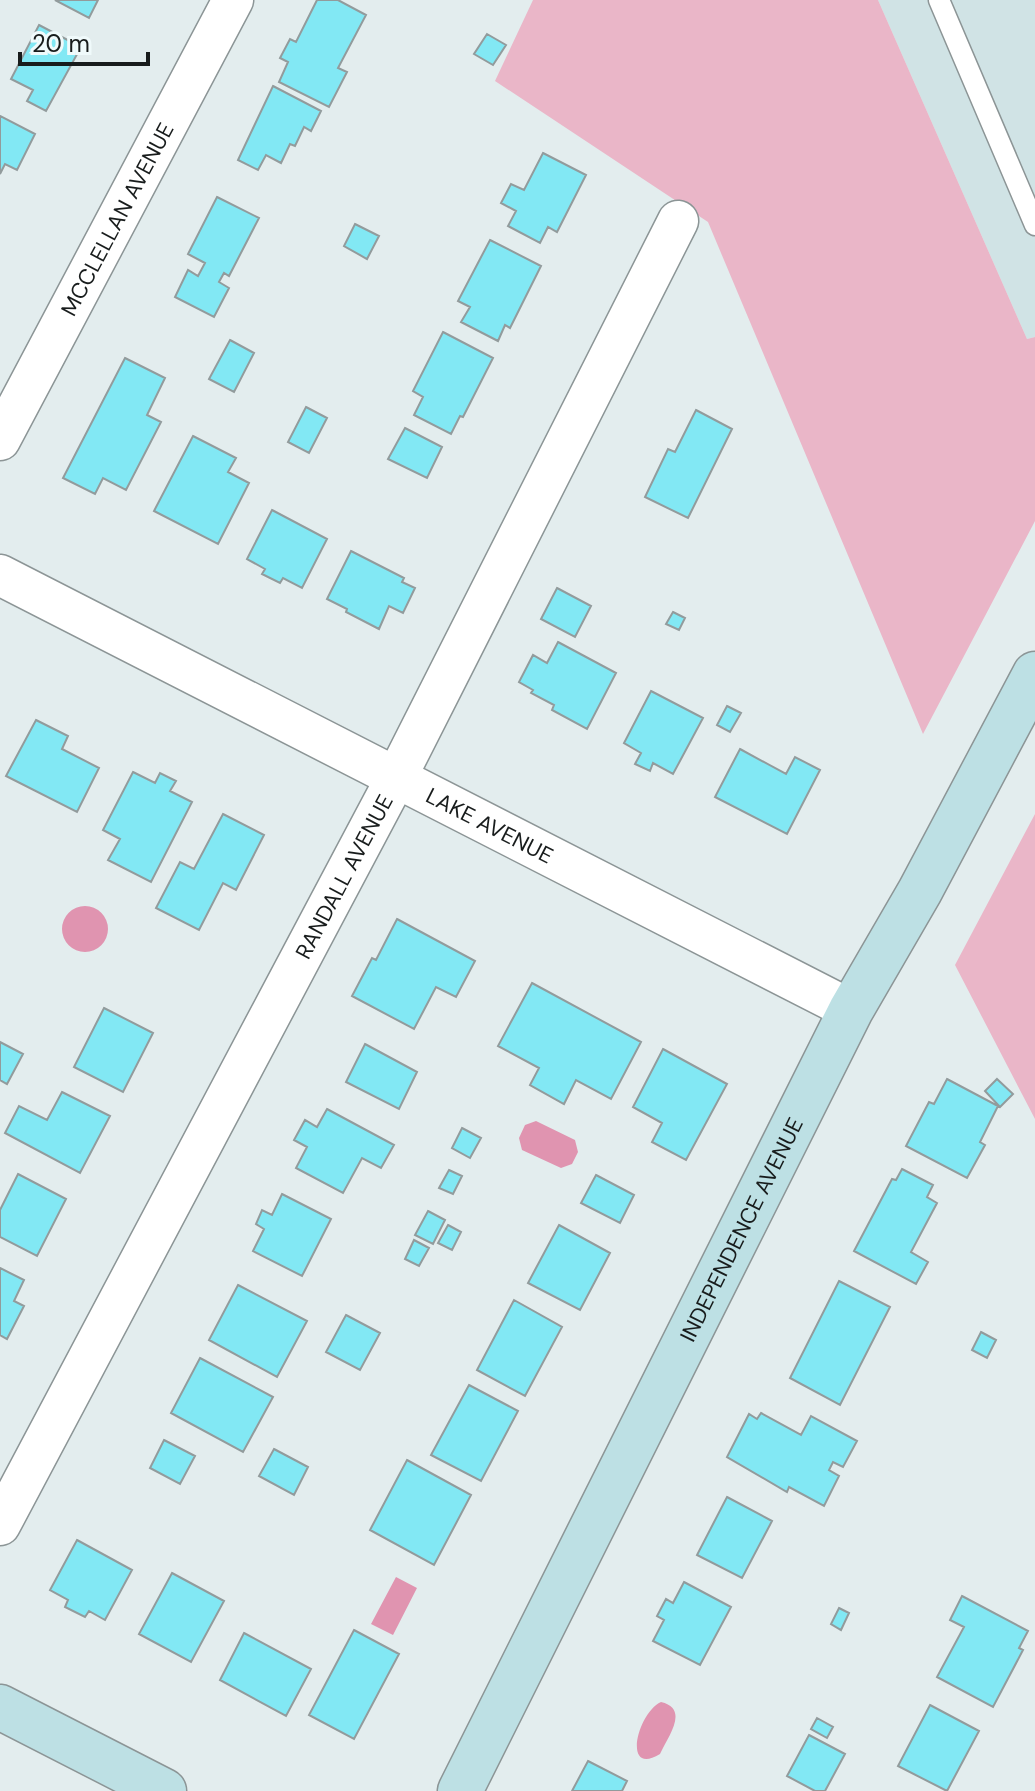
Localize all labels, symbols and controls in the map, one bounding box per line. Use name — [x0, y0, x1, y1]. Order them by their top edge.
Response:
scale bar — [20, 16, 148, 66]
text: 20 m — [32, 28, 90, 59]
street label: MCCLELLAN AVENUE — [54, 117, 180, 321]
street label: LAKE AVENUE — [421, 781, 558, 870]
street label: RANDALL AVENUE — [288, 789, 399, 964]
street label: INDEPENDENCE AVENUE — [673, 1113, 809, 1346]

